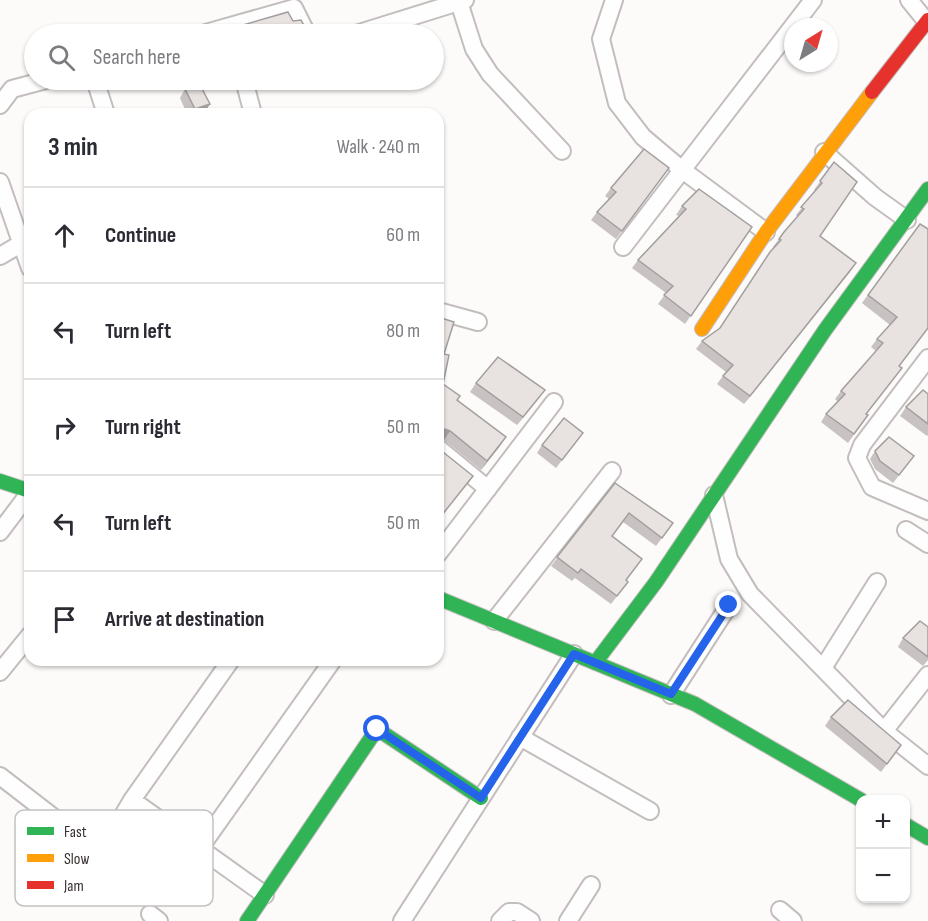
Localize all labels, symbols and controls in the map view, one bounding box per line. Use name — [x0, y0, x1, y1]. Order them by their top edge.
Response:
north arrow — [784, 18, 838, 72]
search box — [24, 24, 444, 90]
icon: search — [45, 41, 78, 74]
text: Search here — [93, 44, 180, 71]
text: 3 min — [48, 132, 98, 163]
text: Walk · 240 m — [337, 135, 420, 159]
icon: ahead — [48, 219, 81, 252]
text: Continue — [105, 222, 176, 249]
text: 60 m — [386, 223, 420, 247]
icon: left — [48, 315, 81, 348]
text: Turn left — [105, 318, 171, 345]
text: 80 m — [386, 319, 420, 343]
icon: right — [48, 411, 81, 444]
text: Turn right — [105, 414, 181, 441]
text: 50 m — [387, 415, 420, 439]
icon: left — [48, 507, 81, 540]
text: Turn left — [105, 510, 171, 537]
text: 50 m — [387, 511, 420, 535]
route end — [715, 591, 741, 617]
icon: arrive — [48, 603, 81, 636]
text: Arrive at destination — [105, 606, 264, 633]
route start — [363, 715, 389, 741]
map controls — [856, 795, 910, 903]
button: + — [856, 795, 910, 849]
legend — [15, 810, 213, 906]
text: Fast — [64, 823, 87, 842]
button: − — [856, 849, 910, 903]
text: Slow — [64, 850, 89, 869]
text: Jam — [63, 877, 84, 896]

